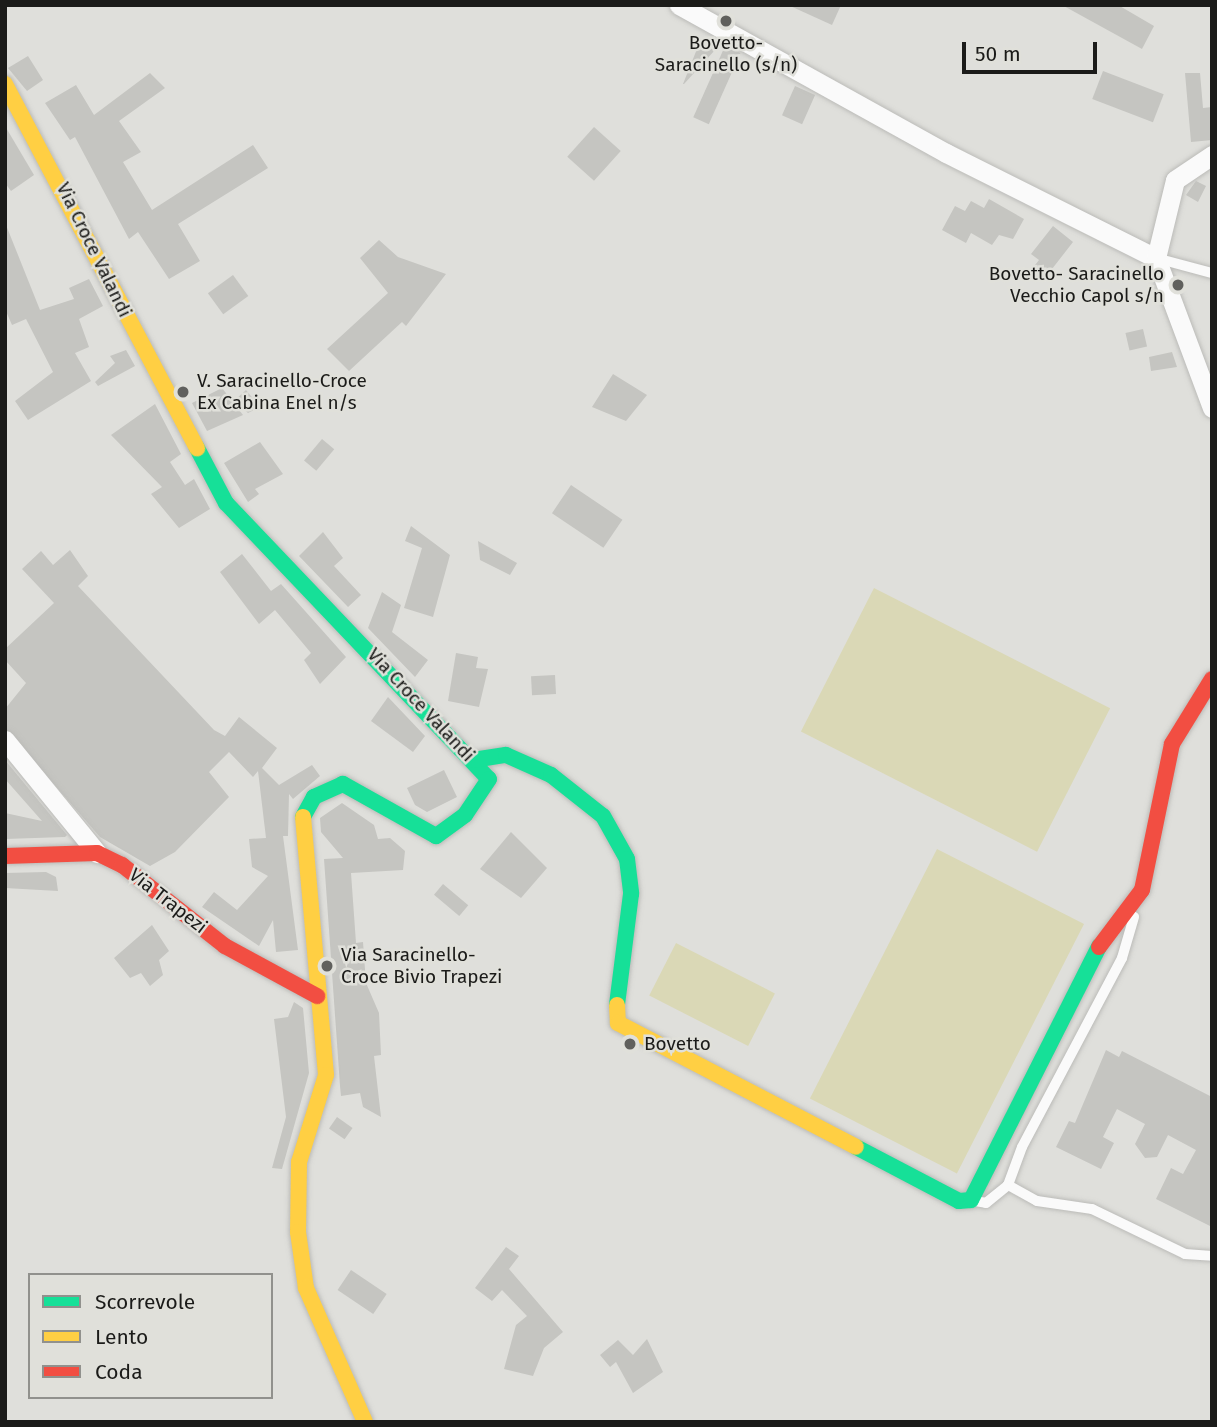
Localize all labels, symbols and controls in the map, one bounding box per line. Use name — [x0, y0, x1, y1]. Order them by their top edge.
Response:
marker: Bovetto- Saracinello (s/n) — [718, 13, 734, 29]
scale bar — [965, 28, 1100, 72]
place label: Bovetto- Saracinello (s/n) — [655, 32, 797, 76]
text: 50 m — [975, 41, 1021, 67]
street label: Via Croce Valandi — [51, 179, 137, 321]
place label: Bovetto- Saracinello Vecchio Capol s/n — [989, 263, 1164, 307]
marker: Bovetto- Saracinello Vecchio Capol s/n — [1170, 277, 1186, 293]
place label: V. Saracinello-Croce Ex Cabina Enel n/s — [197, 370, 367, 414]
marker: V. Saracinello-Croce Ex Cabina Enel n/s — [175, 384, 191, 400]
street label: Via Croce Valandi — [362, 643, 480, 767]
street label: Via Trapezi — [124, 863, 212, 939]
place label: Via Saracinello- Croce Bivio Trapezi — [341, 944, 502, 988]
marker: Via Saracinello- Croce Bivio Trapezi — [319, 958, 335, 974]
place label: Bovetto — [644, 1033, 711, 1055]
marker: Bovetto — [622, 1036, 638, 1052]
legend — [28, 1273, 273, 1399]
text: Scorrevole — [95, 1289, 195, 1315]
text: Lento — [95, 1324, 148, 1350]
text: Coda — [95, 1359, 143, 1385]

